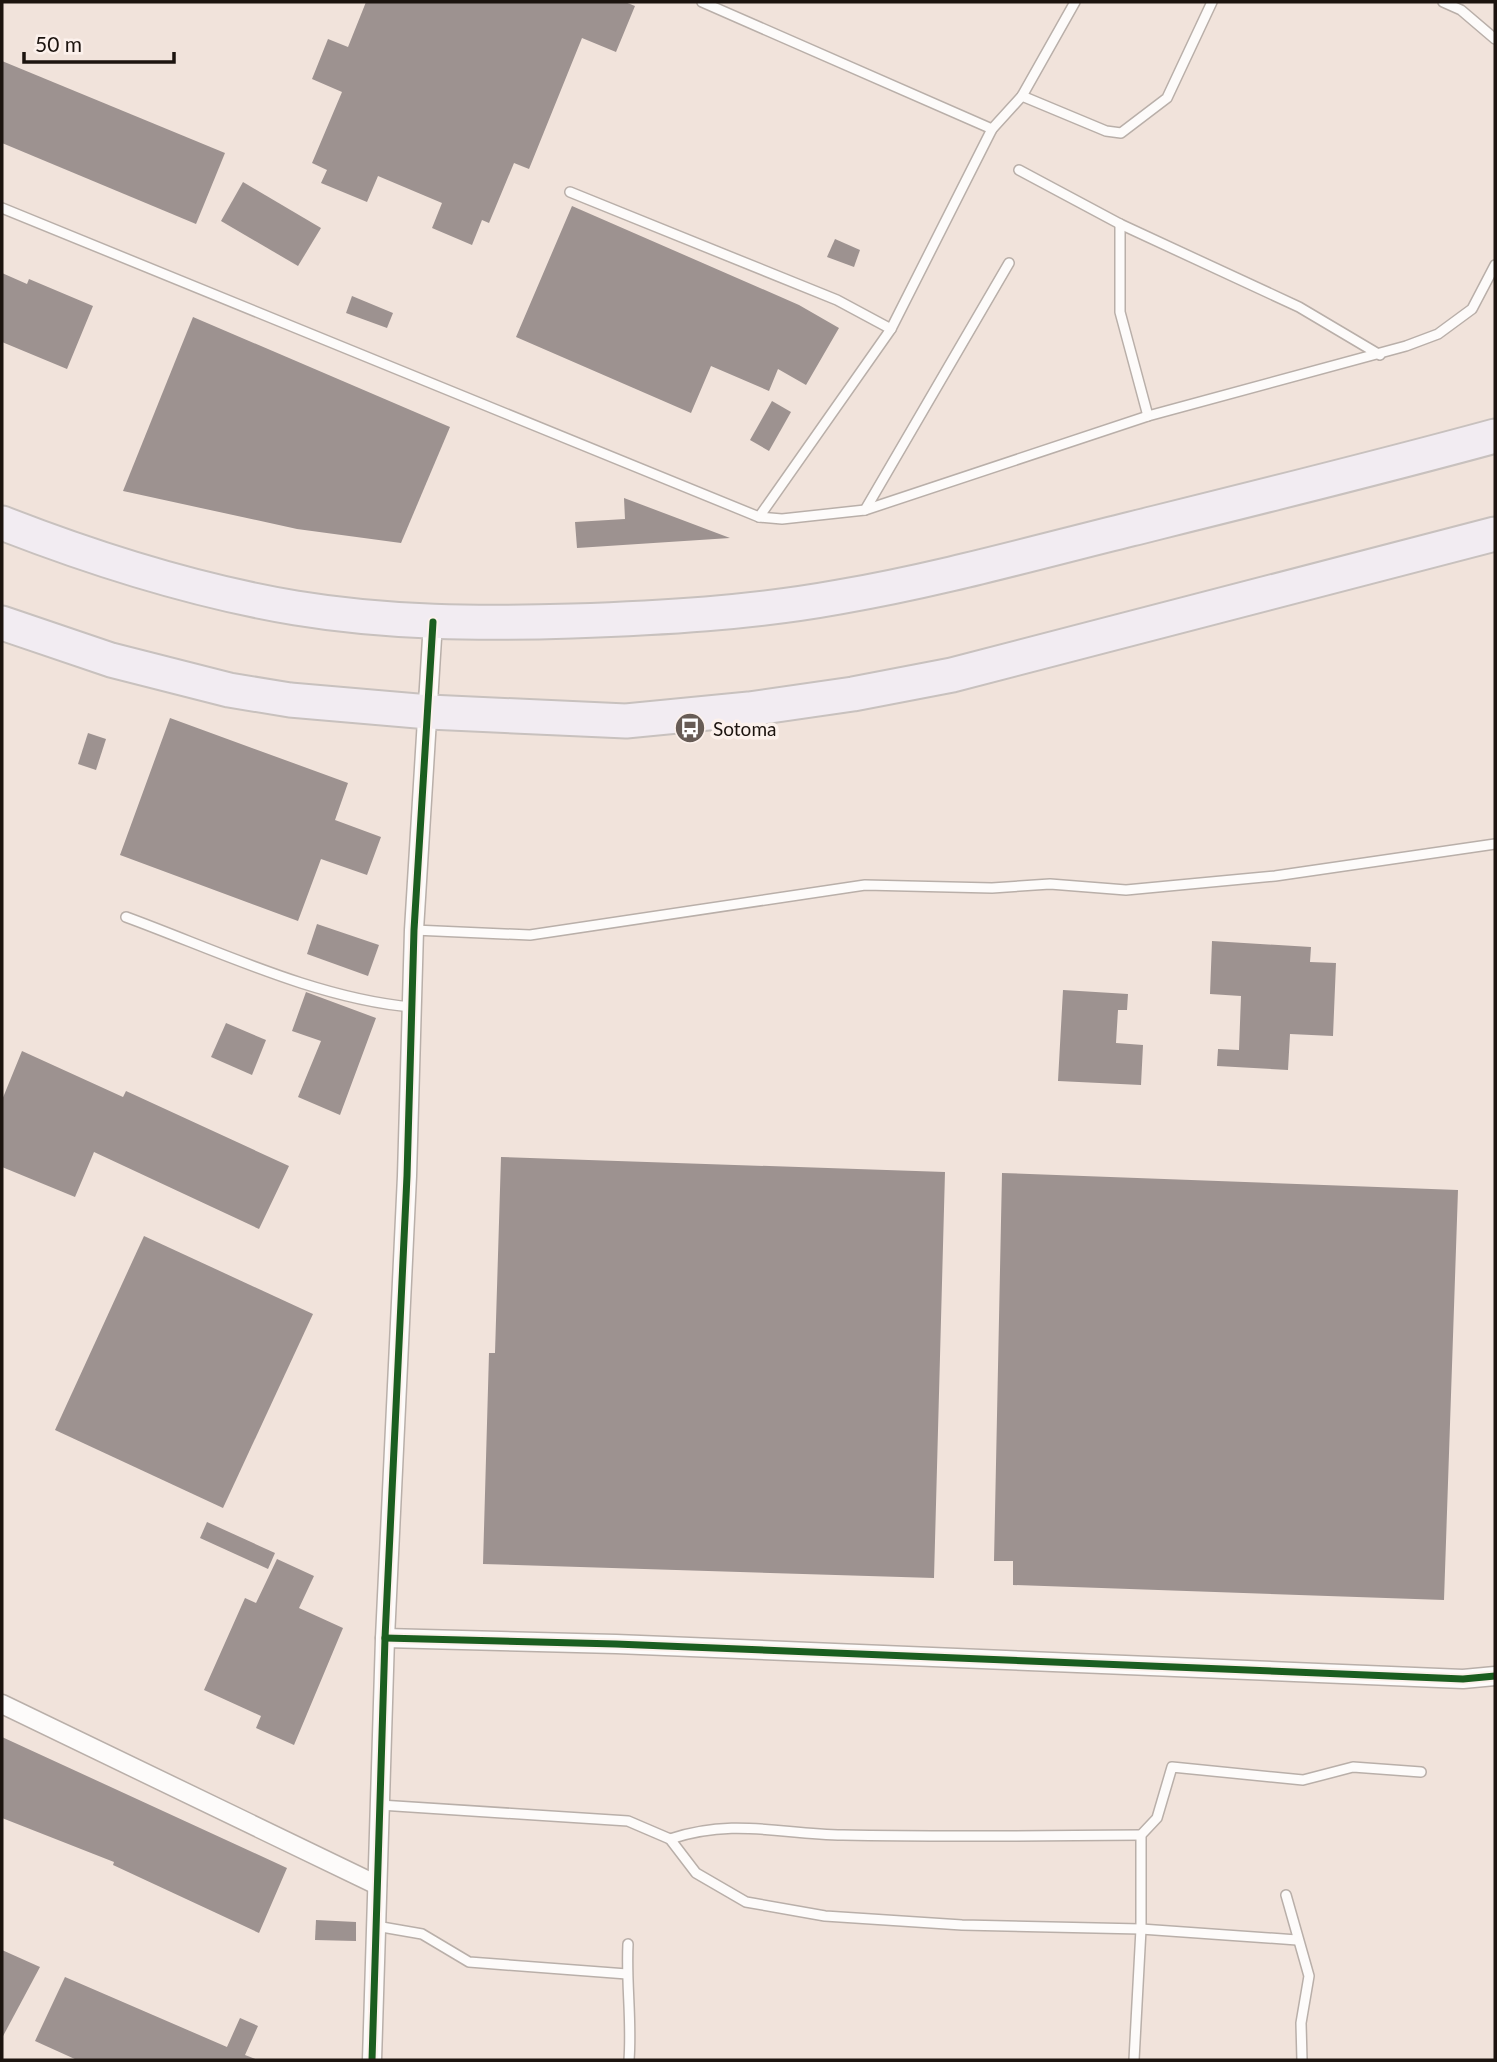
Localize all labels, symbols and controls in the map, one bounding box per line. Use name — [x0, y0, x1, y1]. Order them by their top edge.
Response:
scale bar — [24, 21, 175, 65]
text: 50 m — [35, 31, 82, 56]
bus stop icon: Sotoma — [673, 711, 707, 745]
place label: Sotoma — [713, 717, 776, 740]

